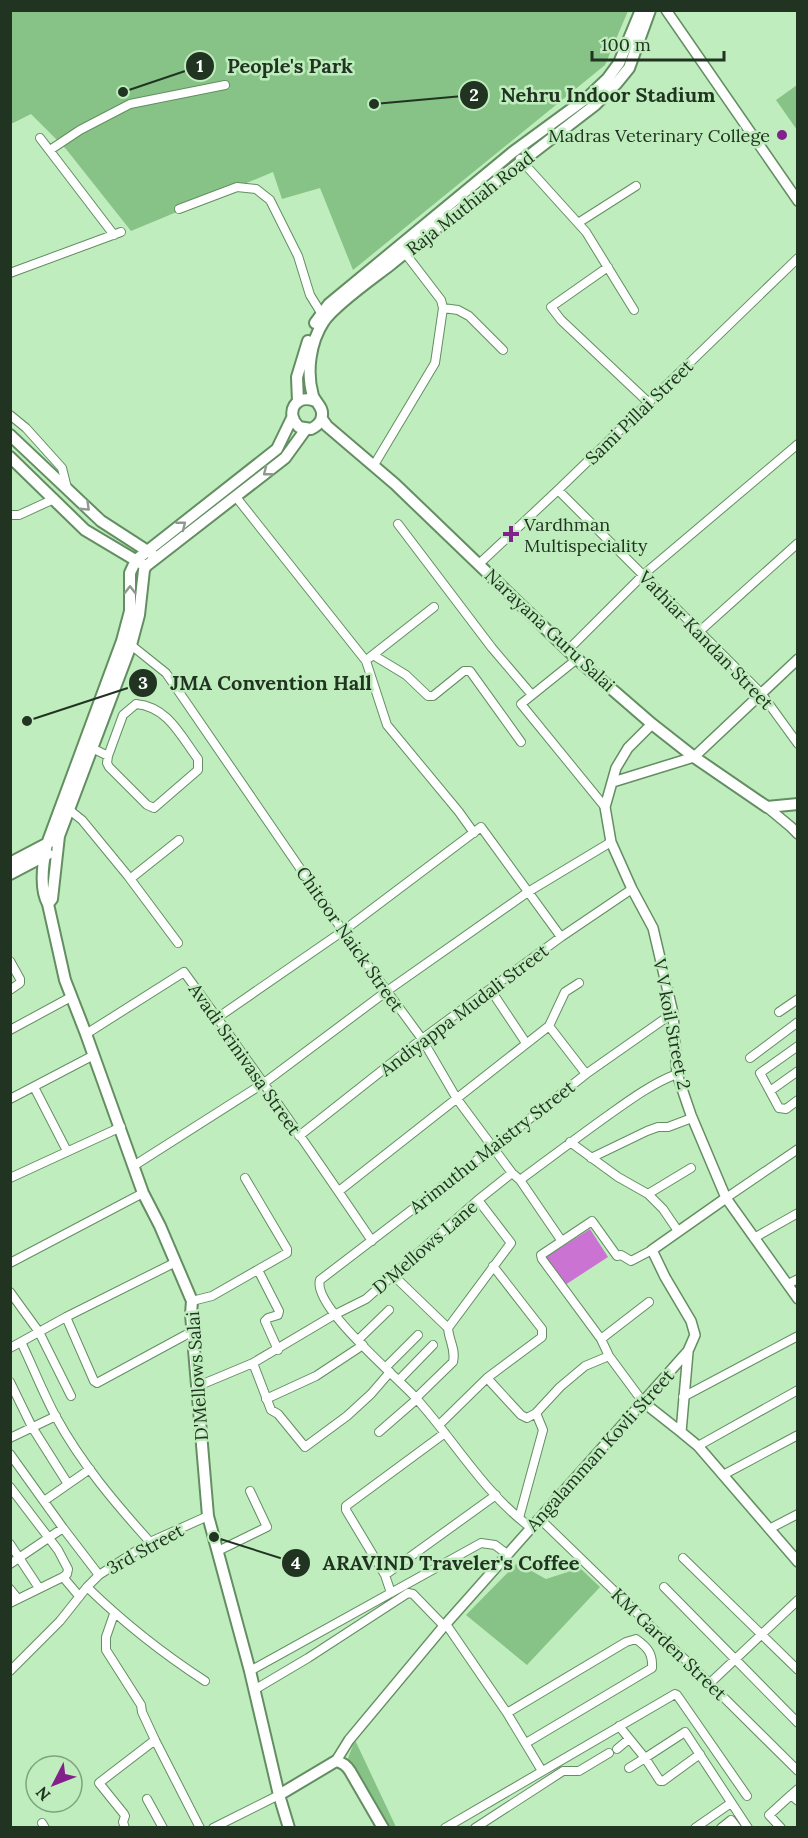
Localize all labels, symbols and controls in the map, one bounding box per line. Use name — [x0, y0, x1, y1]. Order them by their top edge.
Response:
scale bar — [592, 24, 724, 62]
text: 100 m — [601, 33, 651, 56]
callout: People's Park — [185, 47, 365, 85]
text: People's Park — [227, 53, 353, 78]
text: 1 — [196, 54, 204, 77]
callout: Nehru Indoor Stadium — [459, 76, 728, 114]
text: Nehru Indoor Stadium — [501, 82, 716, 107]
text: 2 — [469, 83, 479, 106]
place label: Madras Veterinary College — [548, 124, 770, 147]
marker: Madras Veterinary College — [775, 128, 789, 142]
street label: Raja Muthiah Road — [401, 146, 539, 260]
street label: Sami Pillai Street — [580, 355, 698, 469]
one-way arrow — [263, 464, 274, 475]
one-way arrow — [79, 500, 90, 511]
place label: Vardhman Multispeciality — [523, 513, 648, 557]
one-way arrow — [175, 521, 186, 532]
marker: Vardhman Multispeciality — [502, 525, 520, 543]
street label: Narayana Guru Salai — [480, 564, 620, 696]
street label: Vathiar Kandan Street — [633, 565, 778, 714]
one-way arrow — [124, 585, 136, 594]
callout: JMA Convention Hall — [128, 664, 384, 702]
text: JMA Convention Hall — [170, 670, 372, 695]
text: 3 — [138, 671, 148, 694]
street label: Chitoor Naick Street — [291, 862, 409, 1016]
street label: Andiyappa Mudali Street — [374, 939, 553, 1082]
street label: V V koil Street 2 — [648, 955, 696, 1092]
street label: Avadi Srinivasa Street — [183, 978, 306, 1139]
street label: Arimuthu Maistry Street — [404, 1075, 579, 1219]
street label: D'Mellows Lane — [368, 1195, 482, 1299]
street label: D'Mellows Salai — [181, 1311, 213, 1441]
street label: Angalamman Kovli Street — [521, 1364, 679, 1536]
street label: 3rd Street — [103, 1519, 187, 1579]
callout: ARAVIND Traveler's Coffee — [281, 1544, 592, 1582]
text: ARAVIND Traveler's Coffee — [323, 1550, 580, 1575]
text: 4 — [291, 1551, 301, 1574]
street label: KM Garden Street — [607, 1583, 731, 1705]
north arrow — [24, 1754, 84, 1814]
text: N — [31, 1783, 54, 1805]

